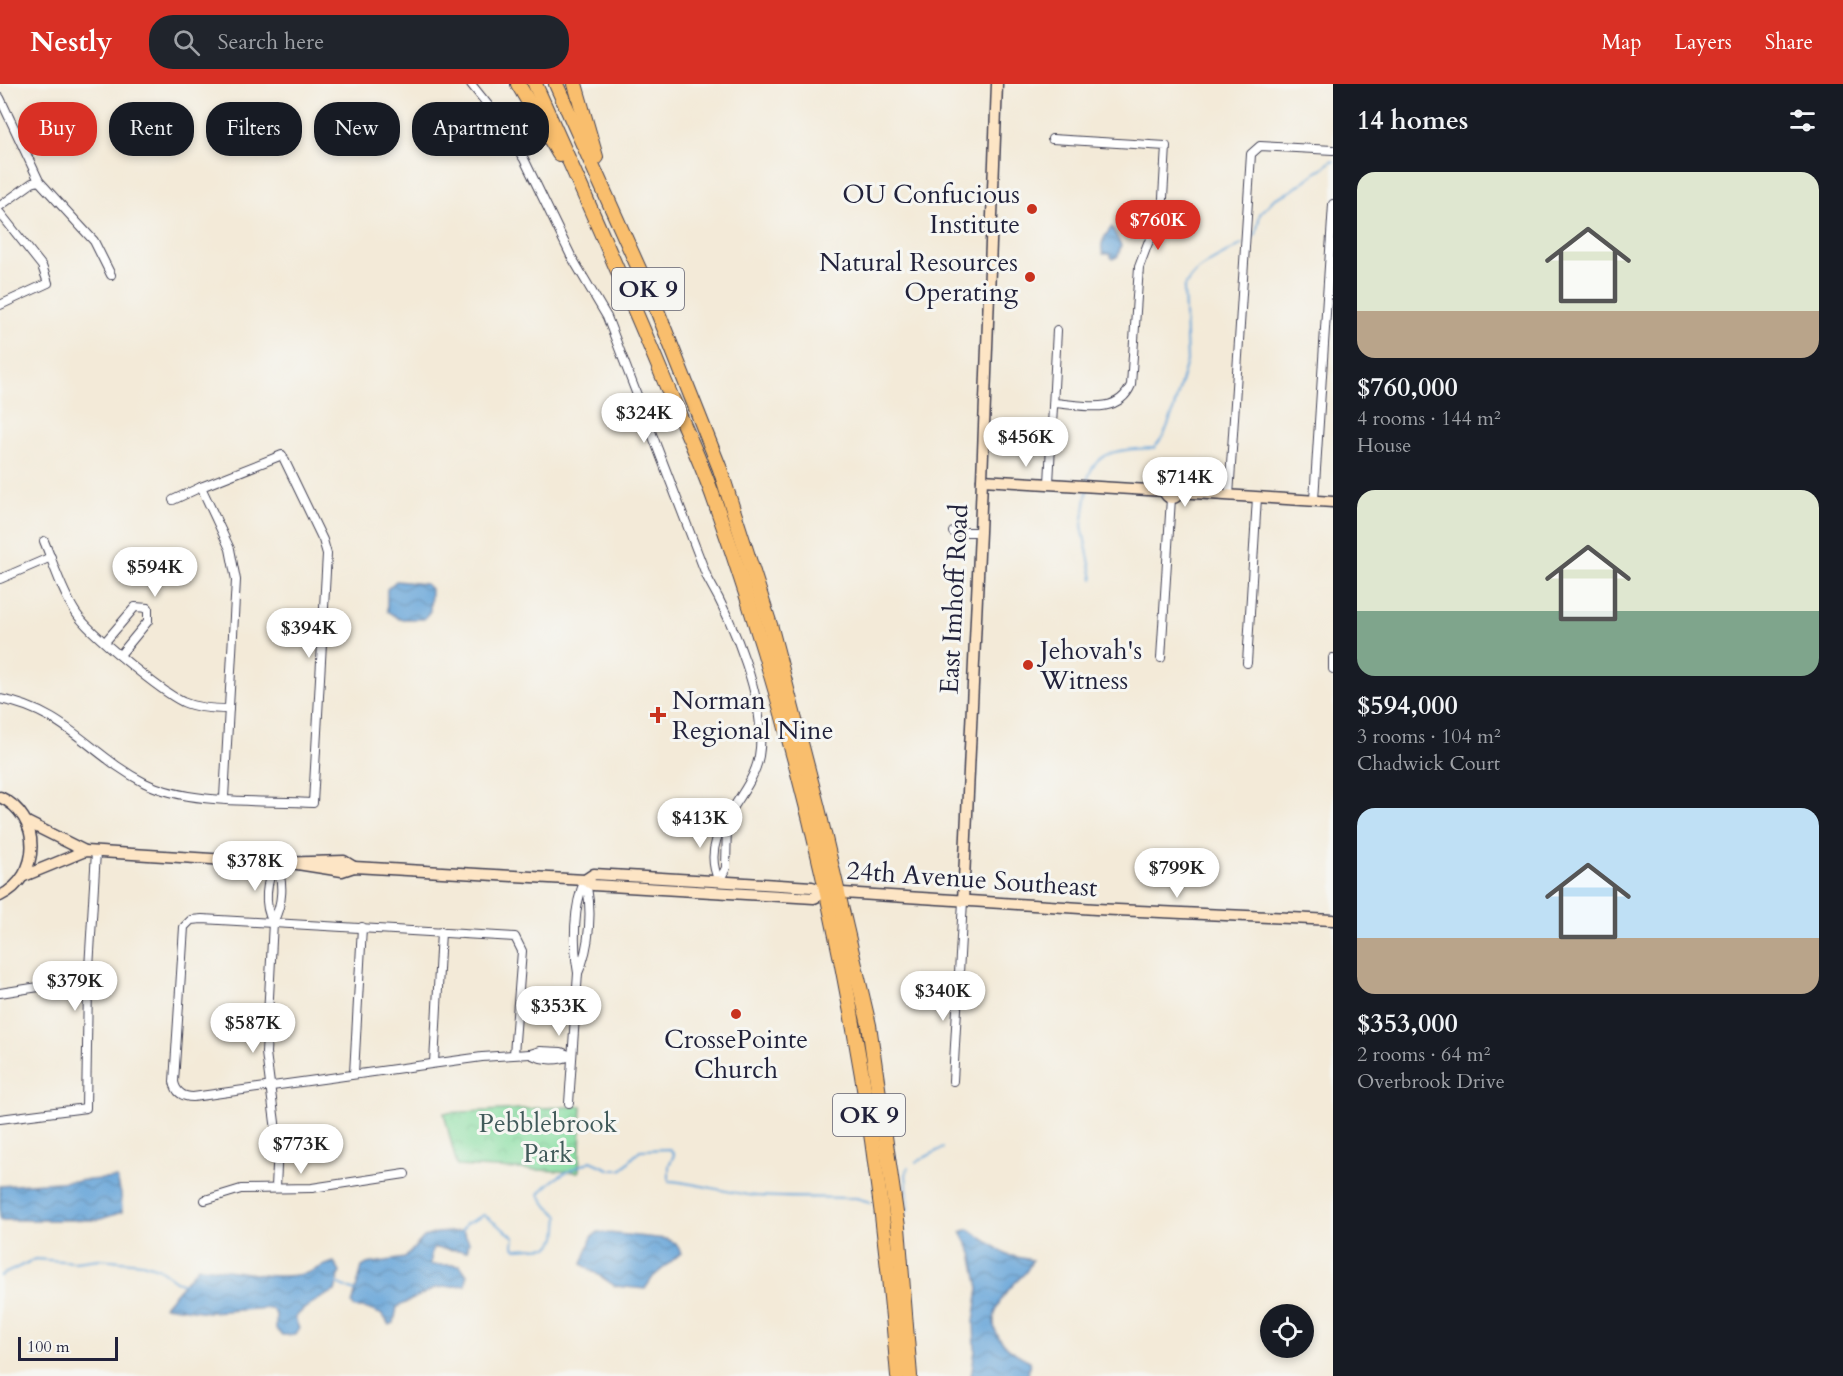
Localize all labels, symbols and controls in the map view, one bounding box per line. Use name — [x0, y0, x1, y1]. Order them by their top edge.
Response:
search box — [149, 15, 569, 69]
text: Nestly — [30, 23, 113, 61]
icon: search — [170, 26, 203, 59]
text: Search here — [218, 27, 324, 57]
text: Map — [1602, 28, 1642, 57]
text: Layers — [1675, 28, 1732, 57]
text: Share — [1765, 28, 1813, 57]
chip: Buy — [18, 102, 97, 156]
chip: Rent — [109, 102, 194, 156]
chip: Filters — [206, 102, 302, 156]
chip: New — [314, 102, 400, 156]
chip: Apartment — [412, 102, 549, 156]
text: 14 homes — [1357, 103, 1468, 138]
icon: filters — [1786, 104, 1819, 137]
place label: OU Confucious Institute — [842, 177, 1020, 242]
pin: $760K — [1116, 200, 1200, 251]
marker: OU Confucious Institute — [1025, 202, 1039, 216]
text: $760K — [1129, 206, 1187, 233]
icon: home — [1534, 211, 1642, 319]
place label: Natural Resources Operating — [819, 245, 1018, 310]
road number: OK 9 — [612, 268, 684, 310]
marker: Natural Resources Operating — [1023, 270, 1037, 284]
text: $760,000 — [1357, 370, 1458, 405]
pin: $324K — [602, 393, 686, 444]
text: $324K — [615, 399, 673, 426]
text: 4 rooms · 144 m² — [1357, 405, 1501, 432]
pin: $456K — [984, 417, 1068, 468]
text: $456K — [997, 423, 1055, 450]
text: House — [1357, 432, 1411, 459]
pin: $714K — [1143, 457, 1227, 508]
text: $714K — [1156, 463, 1214, 490]
street label: East Imhoff Road — [932, 503, 976, 695]
icon: home — [1534, 529, 1642, 637]
pin: $594K — [113, 547, 197, 598]
text: $594K — [126, 553, 184, 580]
pin: $394K — [267, 608, 351, 659]
text: $394K — [280, 614, 338, 641]
place label: Jehovah's Witness — [1036, 633, 1142, 698]
marker: Jehovah's Witness — [1021, 658, 1035, 672]
place label: Norman Regional Nine — [672, 683, 833, 748]
text: $594,000 — [1357, 688, 1458, 723]
marker: Norman Regional Nine — [649, 706, 667, 724]
text: 3 rooms · 104 m² — [1357, 723, 1501, 750]
text: Chadwick Court — [1357, 750, 1500, 777]
pin: $413K — [658, 798, 742, 849]
text: $413K — [671, 804, 729, 831]
pin: $378K — [213, 841, 297, 892]
text: $378K — [226, 847, 284, 874]
icon: home — [1534, 847, 1642, 955]
pin: $799K — [1135, 848, 1219, 899]
street label: 24th Avenue Southeast — [845, 853, 1099, 905]
text: $799K — [1148, 854, 1206, 881]
pin: $379K — [33, 961, 117, 1012]
text: $379K — [46, 967, 104, 994]
pin: $340K — [901, 971, 985, 1022]
text: $340K — [914, 977, 972, 1004]
pin: $353K — [517, 986, 601, 1037]
text: $353K — [530, 992, 588, 1019]
pin: $587K — [211, 1003, 295, 1054]
text: $353,000 — [1357, 1006, 1458, 1041]
marker: CrossePointe Church — [729, 1007, 743, 1021]
text: $587K — [224, 1009, 282, 1036]
place label: CrossePointe Church — [664, 1022, 808, 1087]
text: 2 rooms · 64 m² — [1357, 1041, 1490, 1068]
text: Overbrook Drive — [1357, 1068, 1505, 1095]
road number: OK 9 — [833, 1094, 905, 1136]
park label: Pebblebrook Park — [479, 1106, 618, 1171]
pin: $773K — [259, 1124, 343, 1175]
text: $773K — [272, 1130, 330, 1157]
map controls — [1260, 1304, 1314, 1358]
button: locate — [1260, 1304, 1314, 1358]
scale bar — [18, 1334, 118, 1362]
text: 100 m — [27, 1336, 69, 1358]

